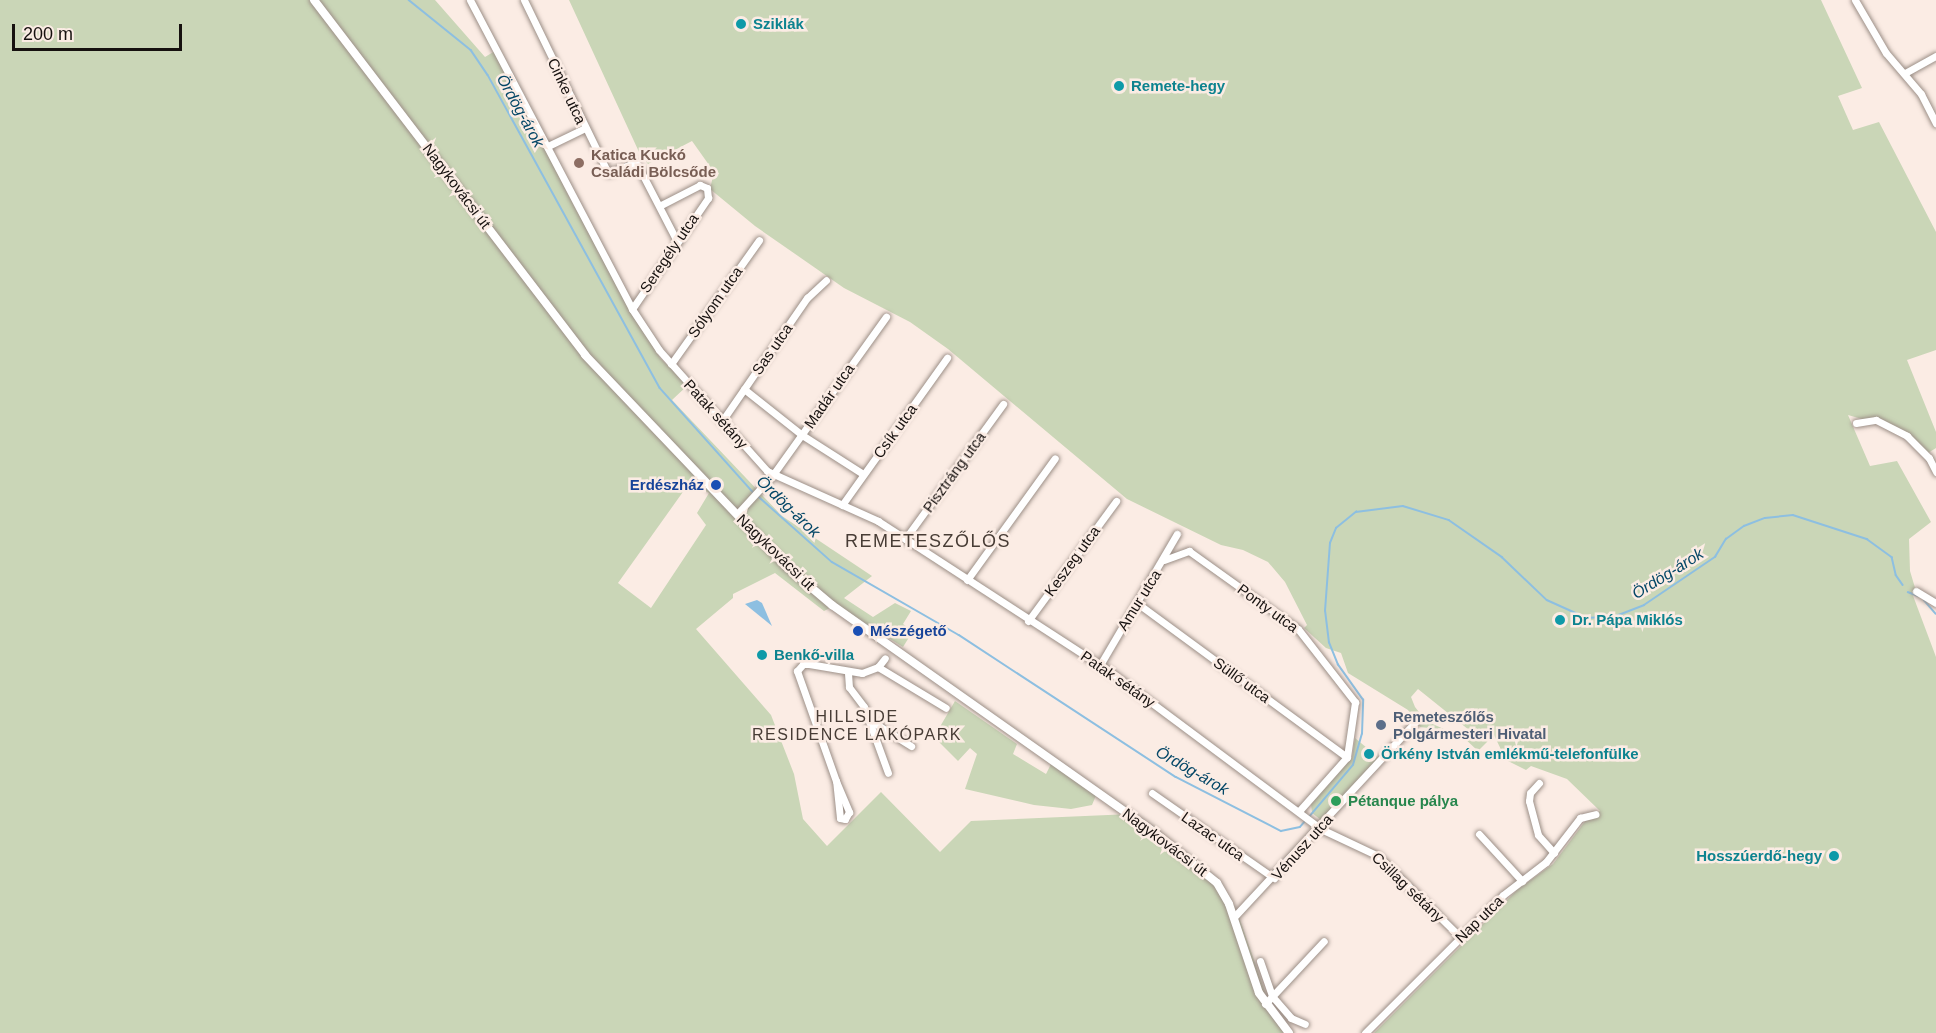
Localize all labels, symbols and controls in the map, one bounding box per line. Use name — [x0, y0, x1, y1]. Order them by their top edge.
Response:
scale bar — [15, 12, 184, 50]
place label: Sziklák — [753, 15, 804, 33]
marker: Sziklák — [734, 17, 748, 31]
text: 200 m — [23, 24, 73, 44]
street label: Cinke utca — [544, 55, 590, 127]
water label: Ördög-árok — [492, 71, 548, 151]
place label: Remete-hegy — [1131, 77, 1225, 95]
marker: Remete-hegy — [1112, 79, 1126, 93]
street label: Nagykovácsi út — [419, 140, 495, 232]
place label: Katica Kuckó Családi Bölcsőde — [591, 145, 716, 180]
marker: Katica Kuckó Családi Bölcsőde — [572, 156, 586, 170]
street label: Seregély utca — [636, 210, 702, 296]
street label: Sólyom utca — [684, 263, 746, 341]
street label: Sas utca — [748, 320, 796, 378]
street label: Madár utca — [800, 360, 858, 432]
street label: Patak sétány — [680, 376, 752, 452]
street label: Csík utca — [869, 400, 921, 462]
street label: Pisztráng utca — [919, 428, 989, 516]
water label: Ördög-árok — [752, 472, 824, 542]
place label: Erdészház — [630, 476, 704, 494]
marker: Erdészház — [709, 478, 723, 492]
street label: Nagykovácsi út — [733, 510, 819, 594]
street label: Keszeg utca — [1040, 522, 1104, 600]
district label: REMETESZŐLŐS — [845, 530, 1011, 552]
water label: Ördög-árok — [1629, 544, 1707, 604]
street label: Amur utca — [1113, 566, 1165, 634]
street label: Ponty utca — [1234, 580, 1302, 636]
place label: Dr. Pápa Miklós — [1572, 611, 1683, 629]
marker: Dr. Pápa Miklós — [1553, 613, 1567, 627]
place label: Mészégető — [870, 622, 947, 640]
marker: Mészégető — [851, 624, 865, 638]
place label: Benkő-villa — [774, 646, 854, 664]
street label: Patak sétány — [1077, 647, 1159, 711]
marker: Benkő-villa — [755, 648, 769, 662]
street label: Süllő utca — [1210, 653, 1274, 707]
district label: HILLSIDE RESIDENCE LAKÓPARK — [752, 707, 962, 745]
place label: Remeteszőlős Polgármesteri Hivatal — [1393, 707, 1546, 742]
marker: Remeteszőlős Polgármesteri Hivatal — [1374, 718, 1388, 732]
water label: Ördög-árok — [1152, 742, 1232, 800]
place label: Örkény István emlékmű-telefonfülke — [1381, 745, 1639, 763]
marker: Örkény István emlékmű-telefonfülke — [1362, 747, 1376, 761]
place label: Pétanque pálya — [1348, 792, 1458, 810]
marker: Pétanque pálya — [1329, 794, 1343, 808]
street label: Nagykovácsi út — [1119, 804, 1211, 880]
street label: Lazac utca — [1178, 808, 1248, 864]
street label: Vénusz utca — [1268, 810, 1336, 884]
place label: Hosszúerdő-hegy — [1696, 847, 1822, 865]
street label: Csillag sétány — [1368, 848, 1448, 926]
marker: Hosszúerdő-hegy — [1827, 849, 1841, 863]
street label: Nap utca — [1451, 892, 1507, 946]

